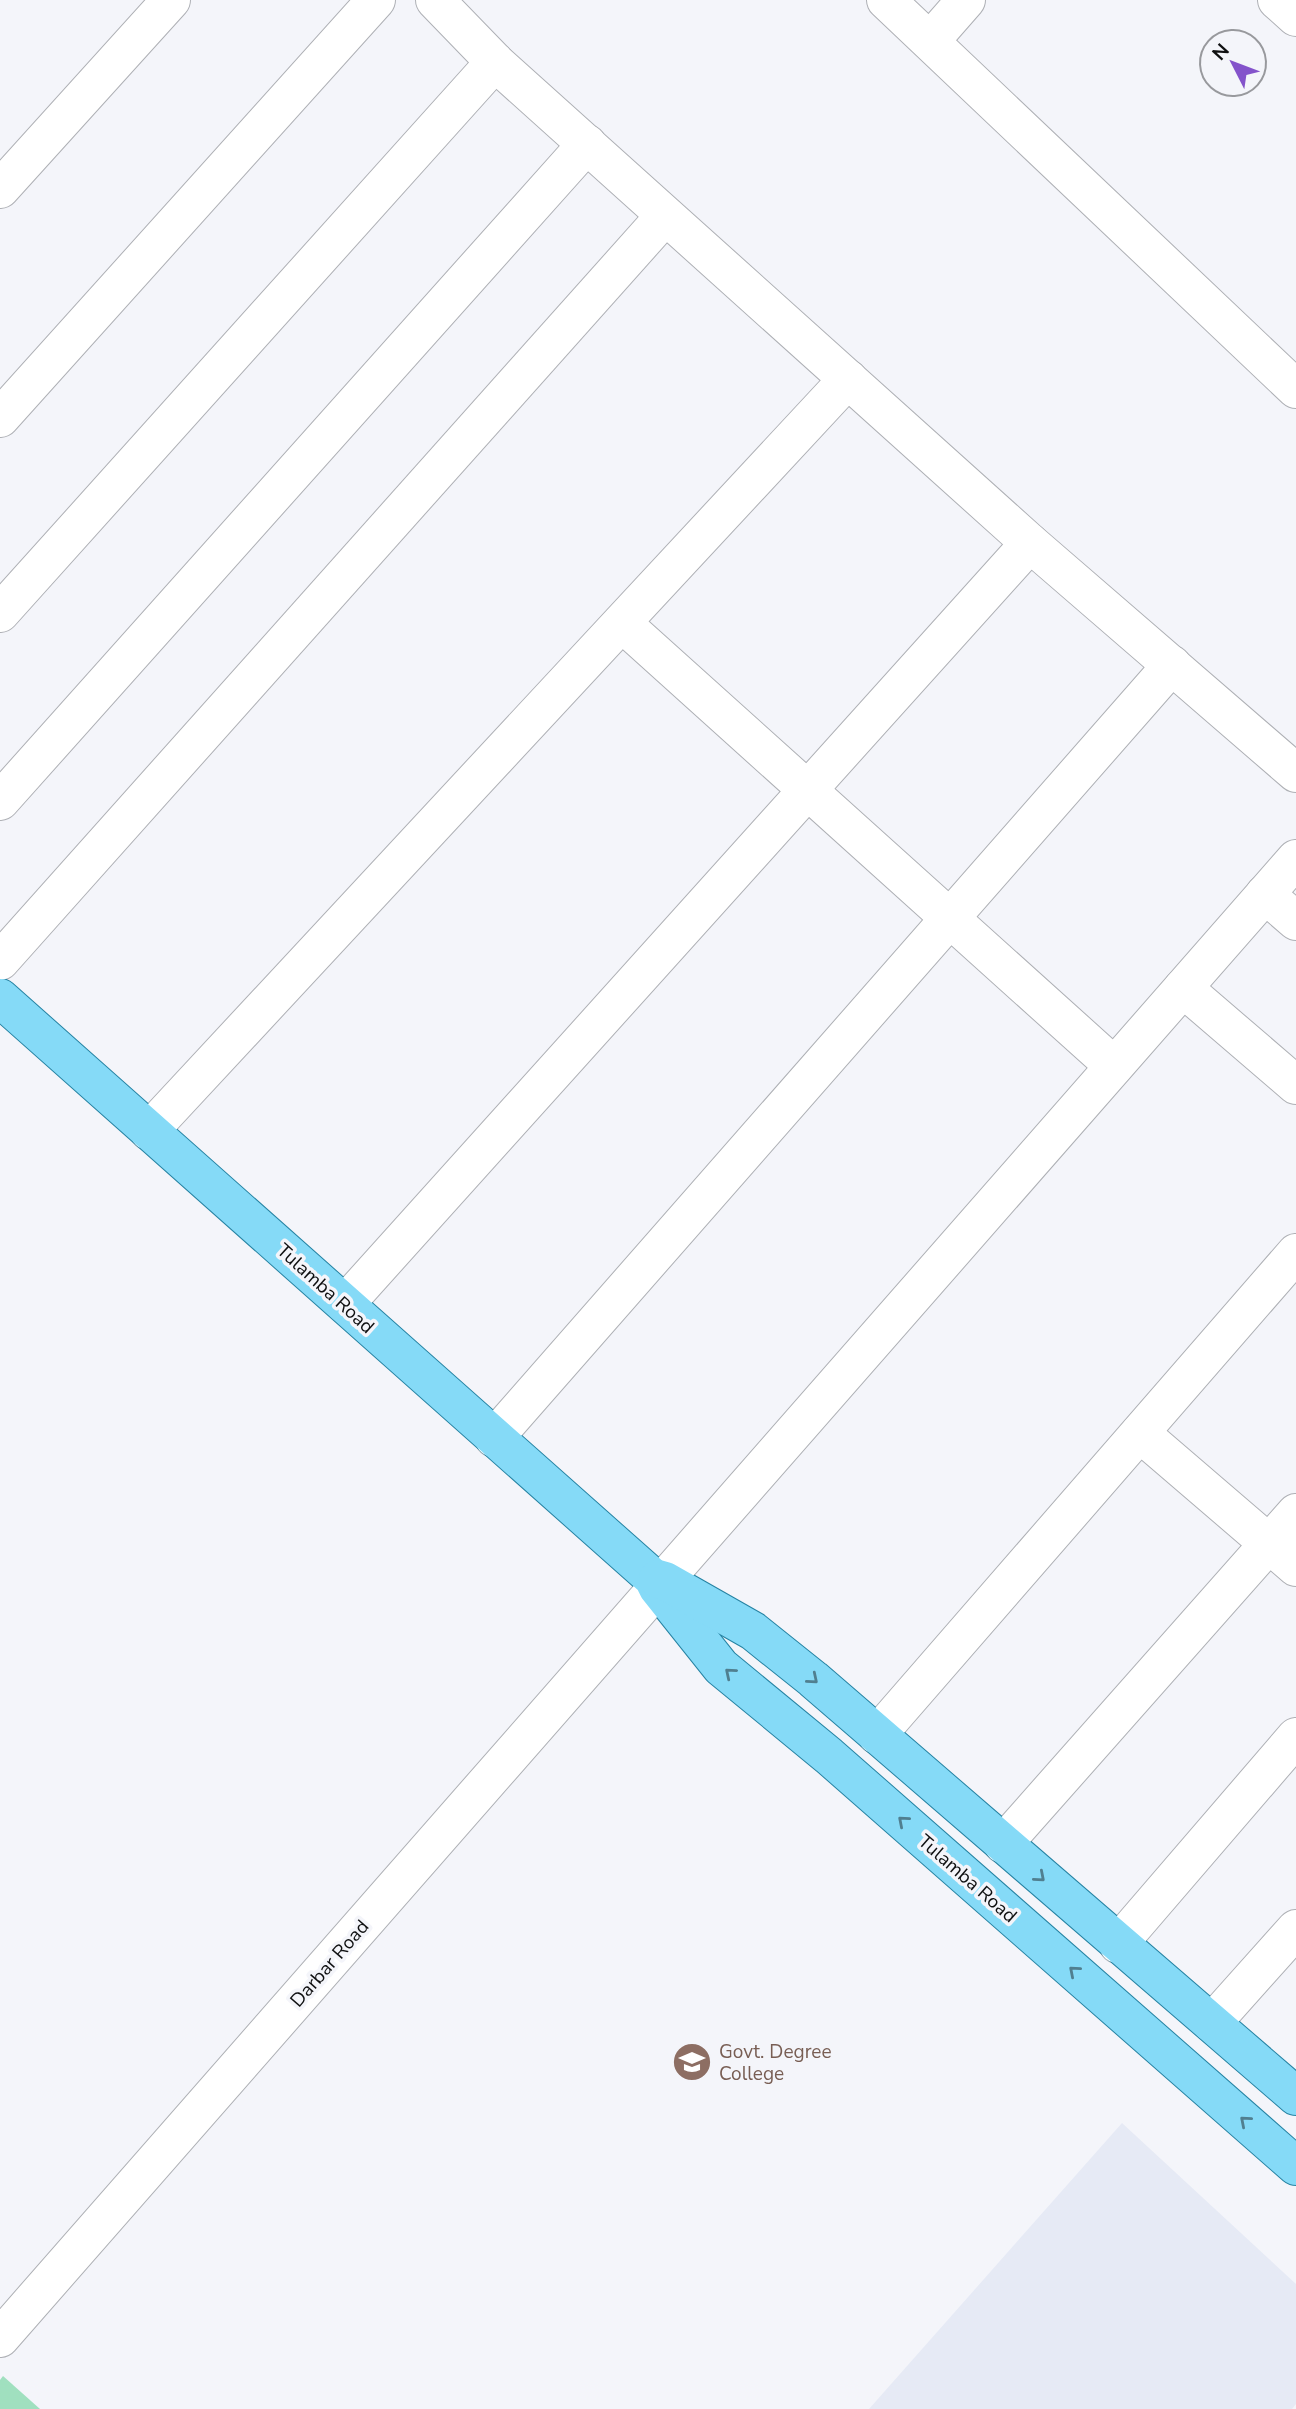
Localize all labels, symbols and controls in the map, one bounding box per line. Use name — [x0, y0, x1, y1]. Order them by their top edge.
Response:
north arrow — [1198, 28, 1268, 98]
text: N — [1207, 38, 1236, 66]
street label: Tulamba Road — [271, 1238, 380, 1340]
one-way arrow — [725, 1669, 737, 1682]
one-way arrow — [805, 1671, 817, 1684]
one-way arrow — [898, 1817, 911, 1829]
street label: Tulamba Road — [912, 1829, 1022, 1929]
one-way arrow — [1032, 1869, 1045, 1881]
street label: Darbar Road — [285, 1914, 375, 2013]
one-way arrow — [1069, 1967, 1082, 1979]
place label: Govt. Degree College — [719, 2039, 832, 2087]
school or university icon: Govt. Degree College — [671, 2041, 713, 2083]
one-way arrow — [1240, 2117, 1253, 2129]

